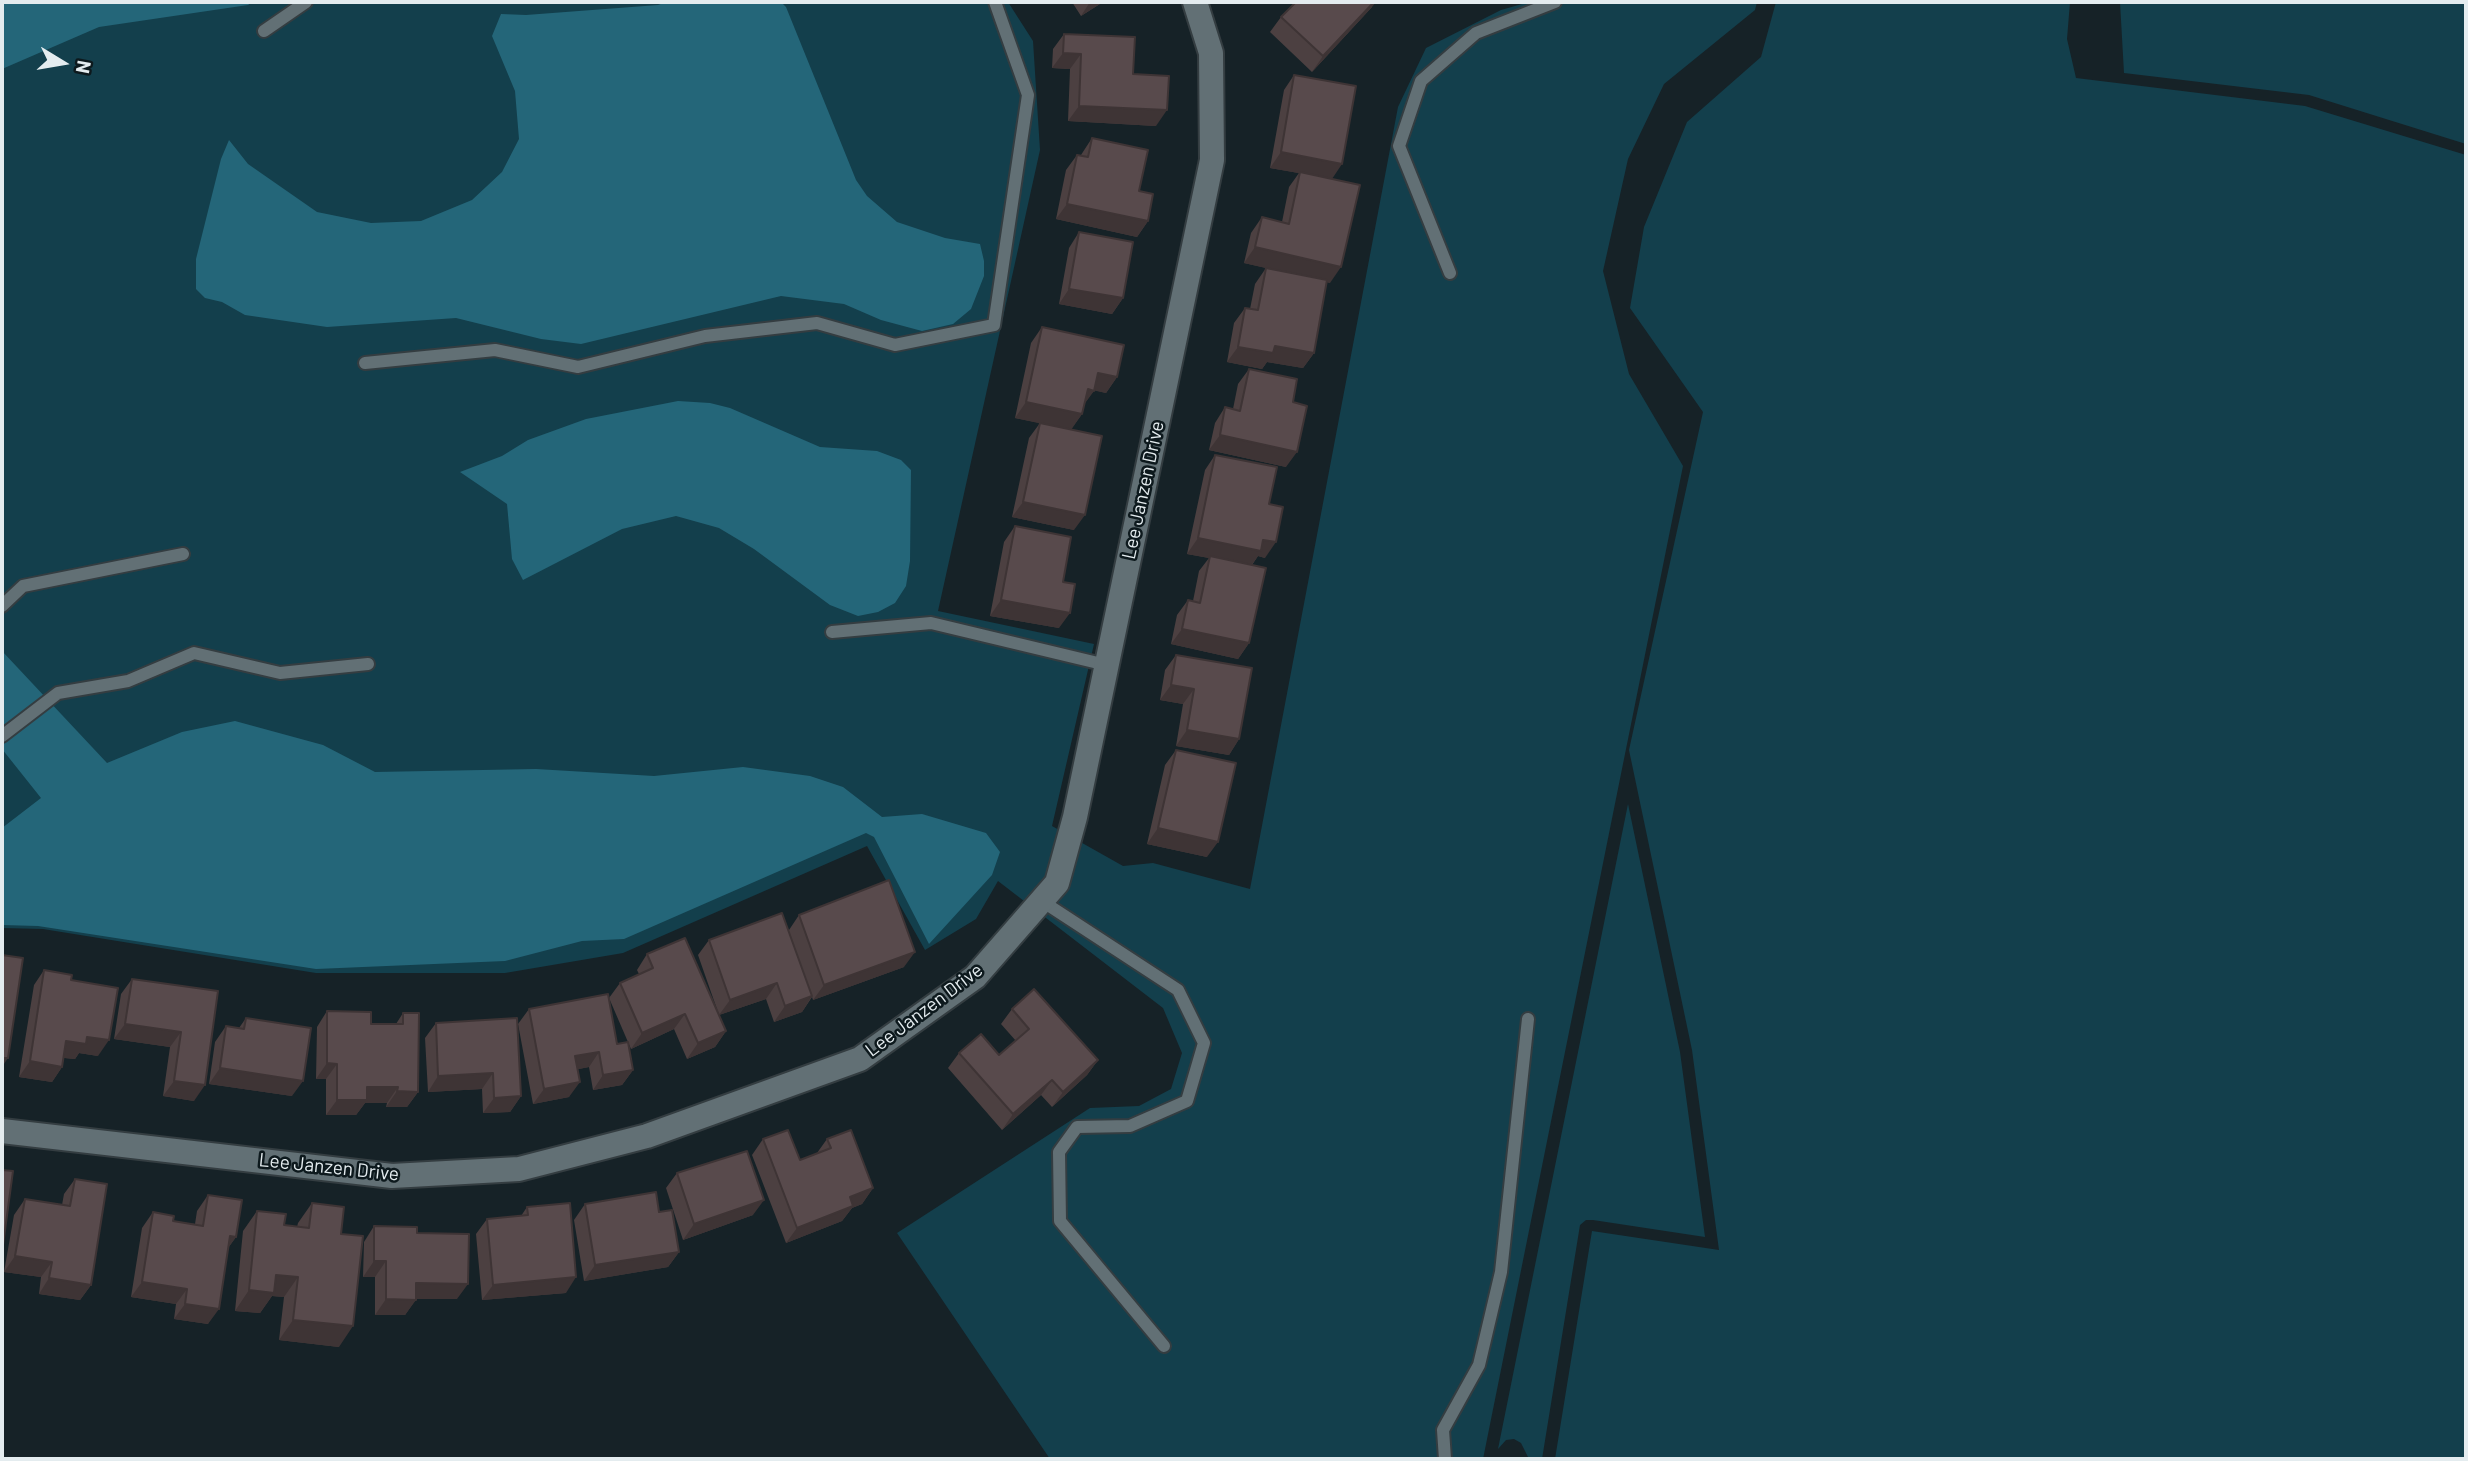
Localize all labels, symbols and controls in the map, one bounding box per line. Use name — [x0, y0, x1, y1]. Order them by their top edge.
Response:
north arrow — [28, 28, 98, 98]
text: N — [72, 59, 97, 75]
street label: Lee Janzen Drive — [1117, 419, 1169, 561]
street label: Lee Janzen Drive — [861, 959, 987, 1061]
street label: Lee Janzen Drive — [258, 1148, 400, 1186]

